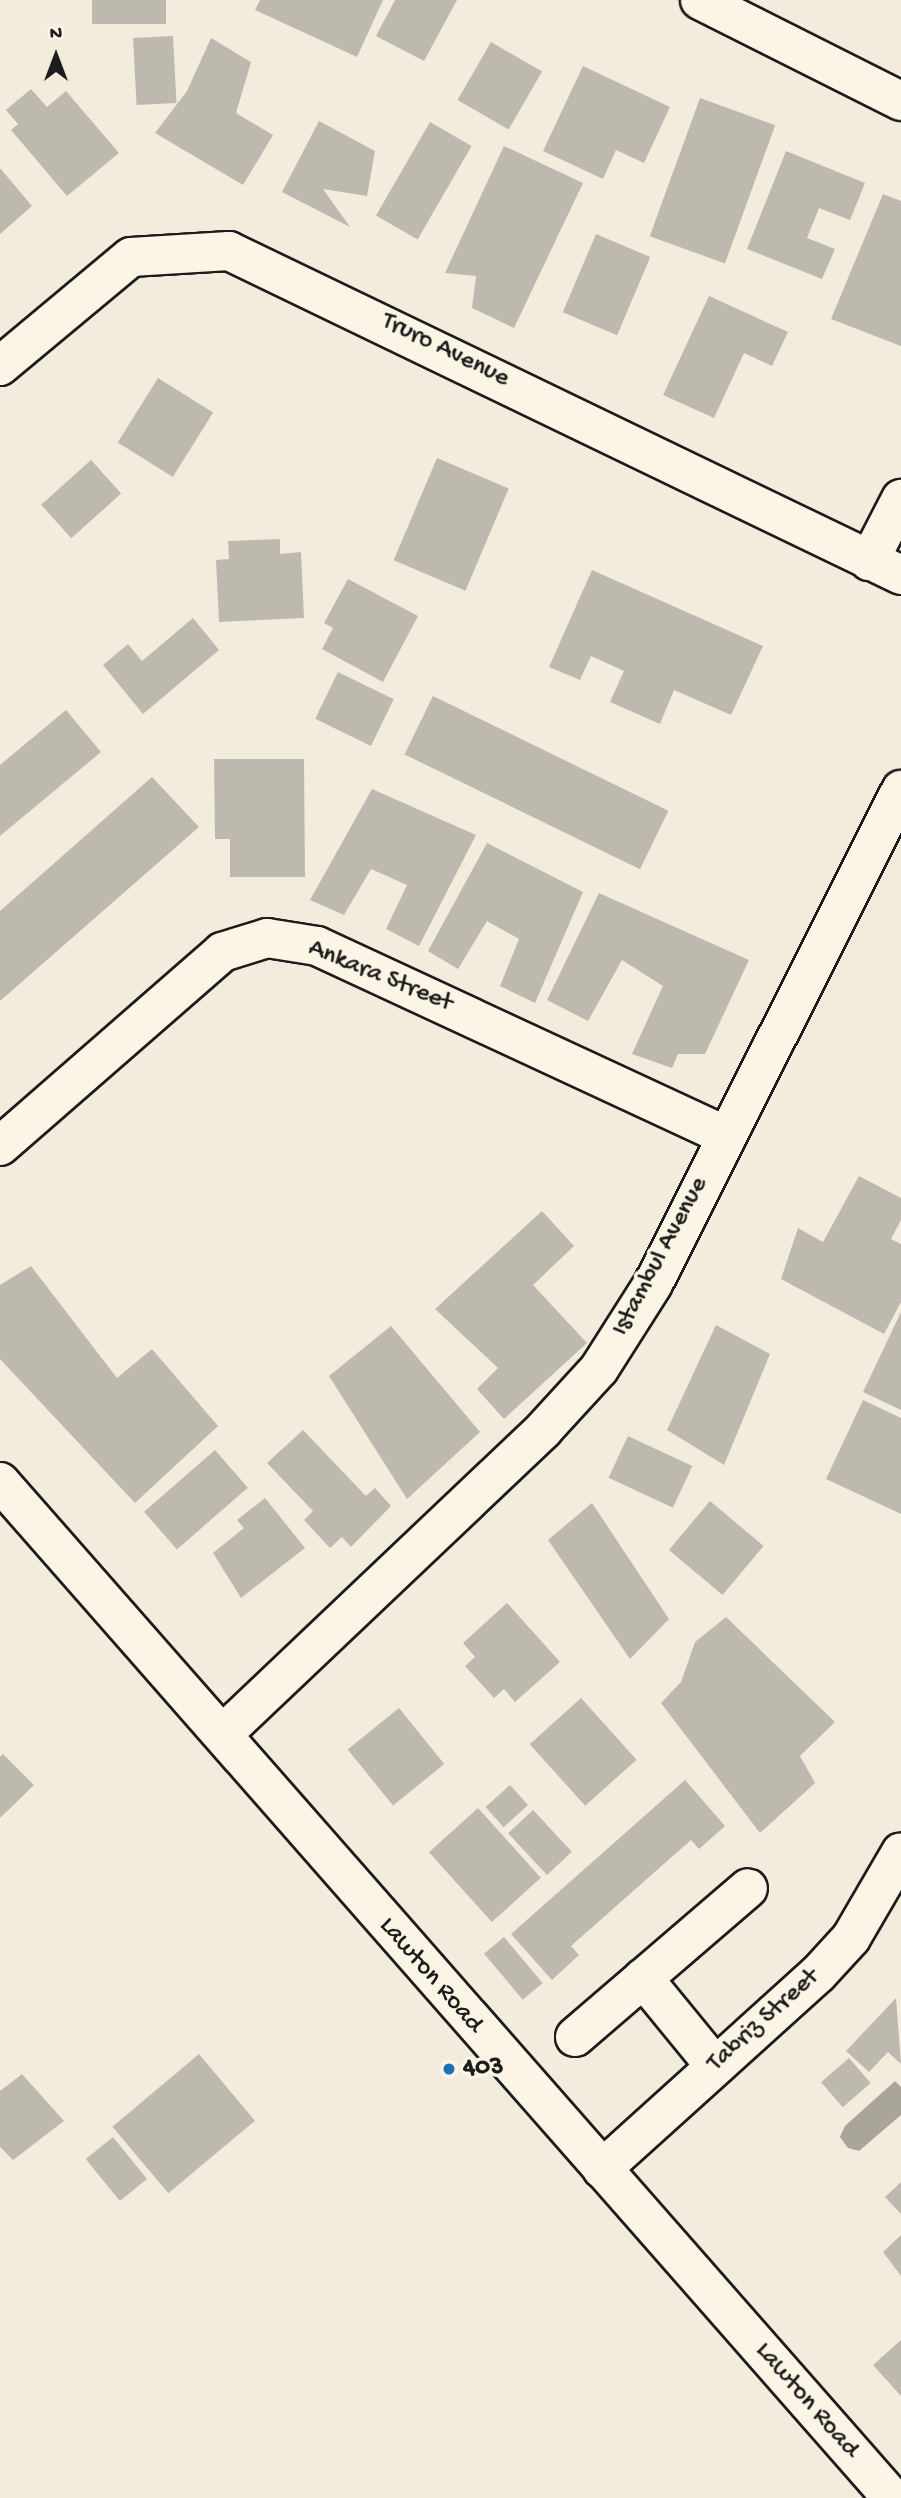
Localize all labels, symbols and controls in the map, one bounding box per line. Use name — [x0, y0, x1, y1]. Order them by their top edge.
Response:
north arrow — [21, 21, 91, 91]
text: N — [50, 23, 62, 46]
street label: Truro Avenue — [376, 307, 514, 395]
street label: Ankara Street — [303, 934, 457, 1020]
street label: Istambul Avenue — [606, 1172, 716, 1342]
street label: Lawton Road — [371, 1912, 489, 2040]
street label: Tabriz Street — [702, 1963, 826, 2079]
place label: 403 — [463, 2053, 504, 2085]
marker: 403 — [441, 2061, 457, 2077]
street label: Lawton Road — [747, 2337, 865, 2465]

